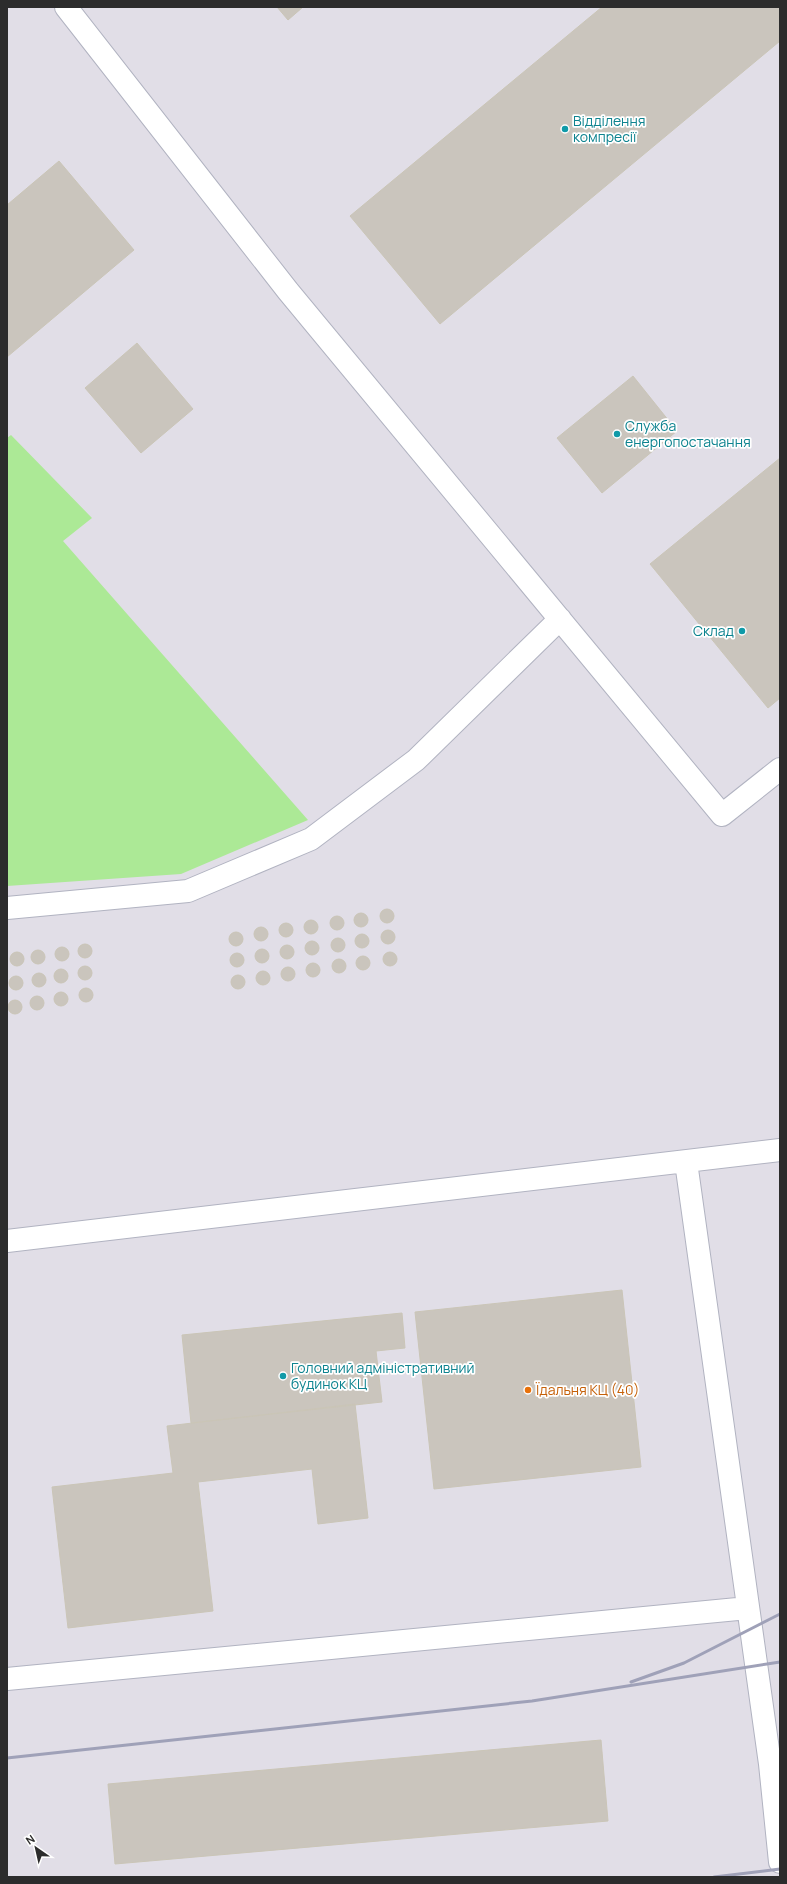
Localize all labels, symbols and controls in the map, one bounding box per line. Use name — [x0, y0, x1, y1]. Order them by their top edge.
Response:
place label: Відділення компресії — [573, 111, 645, 146]
marker: Відділення компресії — [560, 124, 570, 134]
place label: Служба енергопостачання — [625, 416, 751, 451]
marker: Служба енергопостачання — [612, 429, 622, 439]
place label: Склад — [693, 621, 734, 640]
marker: Склад — [737, 626, 747, 636]
place label: Головний адміністративний будинок КЦ — [291, 1358, 475, 1393]
marker: Головний адміністративний будинок КЦ — [278, 1371, 288, 1381]
place label: Їдальня КЦ (40) — [535, 1380, 639, 1399]
marker: Їдальня КЦ (40) — [523, 1385, 533, 1395]
north arrow — [16, 1828, 56, 1868]
text: N — [23, 1831, 38, 1848]

